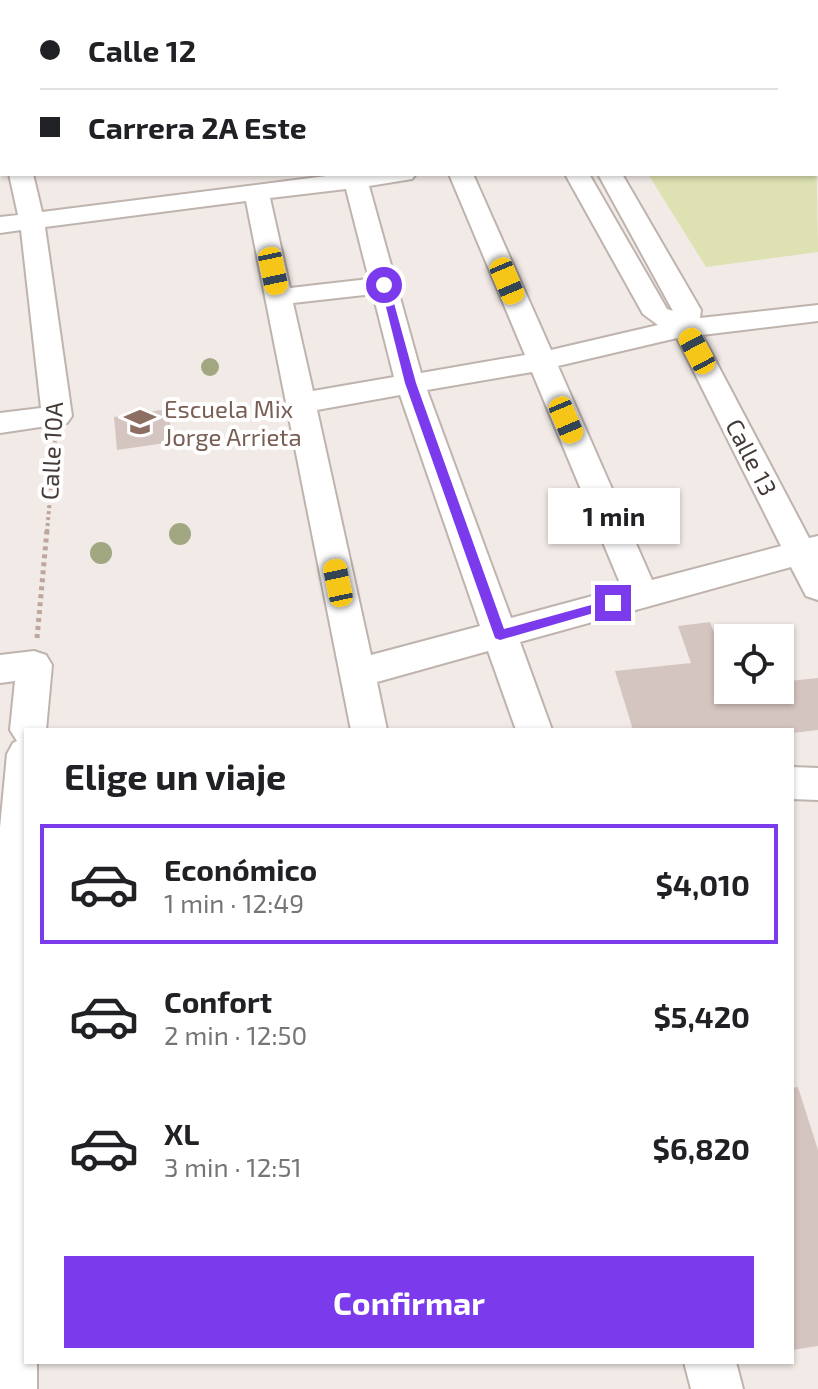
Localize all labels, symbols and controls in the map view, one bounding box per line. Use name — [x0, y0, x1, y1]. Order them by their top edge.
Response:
text: Calle 12 — [88, 32, 196, 68]
text: Carrera 2A Este — [88, 109, 307, 145]
car — [256, 245, 290, 297]
car — [487, 254, 527, 308]
route start — [366, 267, 402, 303]
car — [675, 324, 719, 378]
car — [546, 393, 586, 447]
place label: Escuela Mix Jorge Arrieta — [164, 394, 302, 451]
street label: Calle 10A — [34, 401, 68, 501]
school or university icon: Escuela Mix Jorge Arrieta — [123, 405, 157, 439]
street label: Calle 13 — [720, 414, 784, 500]
callout: 1 min — [547, 487, 679, 543]
text: 1 min — [583, 500, 645, 531]
car — [321, 557, 355, 609]
route end — [595, 585, 631, 621]
map controls — [714, 624, 794, 704]
button: locate — [714, 624, 794, 704]
text: Elige un viaje — [64, 754, 286, 797]
icon: car — [68, 848, 140, 920]
text: Económico — [164, 851, 317, 887]
text: $4,010 — [655, 866, 750, 902]
text: 1 min · 12:49 — [164, 887, 304, 918]
icon: car — [68, 980, 140, 1052]
text: Confort — [164, 983, 272, 1019]
text: $5,420 — [653, 998, 750, 1034]
text: 2 min · 12:50 — [164, 1019, 307, 1050]
icon: car — [68, 1112, 140, 1184]
text: XL — [164, 1115, 199, 1151]
text: $6,820 — [653, 1130, 750, 1166]
text: 3 min · 12:51 — [164, 1151, 302, 1182]
button: Confirmar — [64, 1256, 754, 1348]

